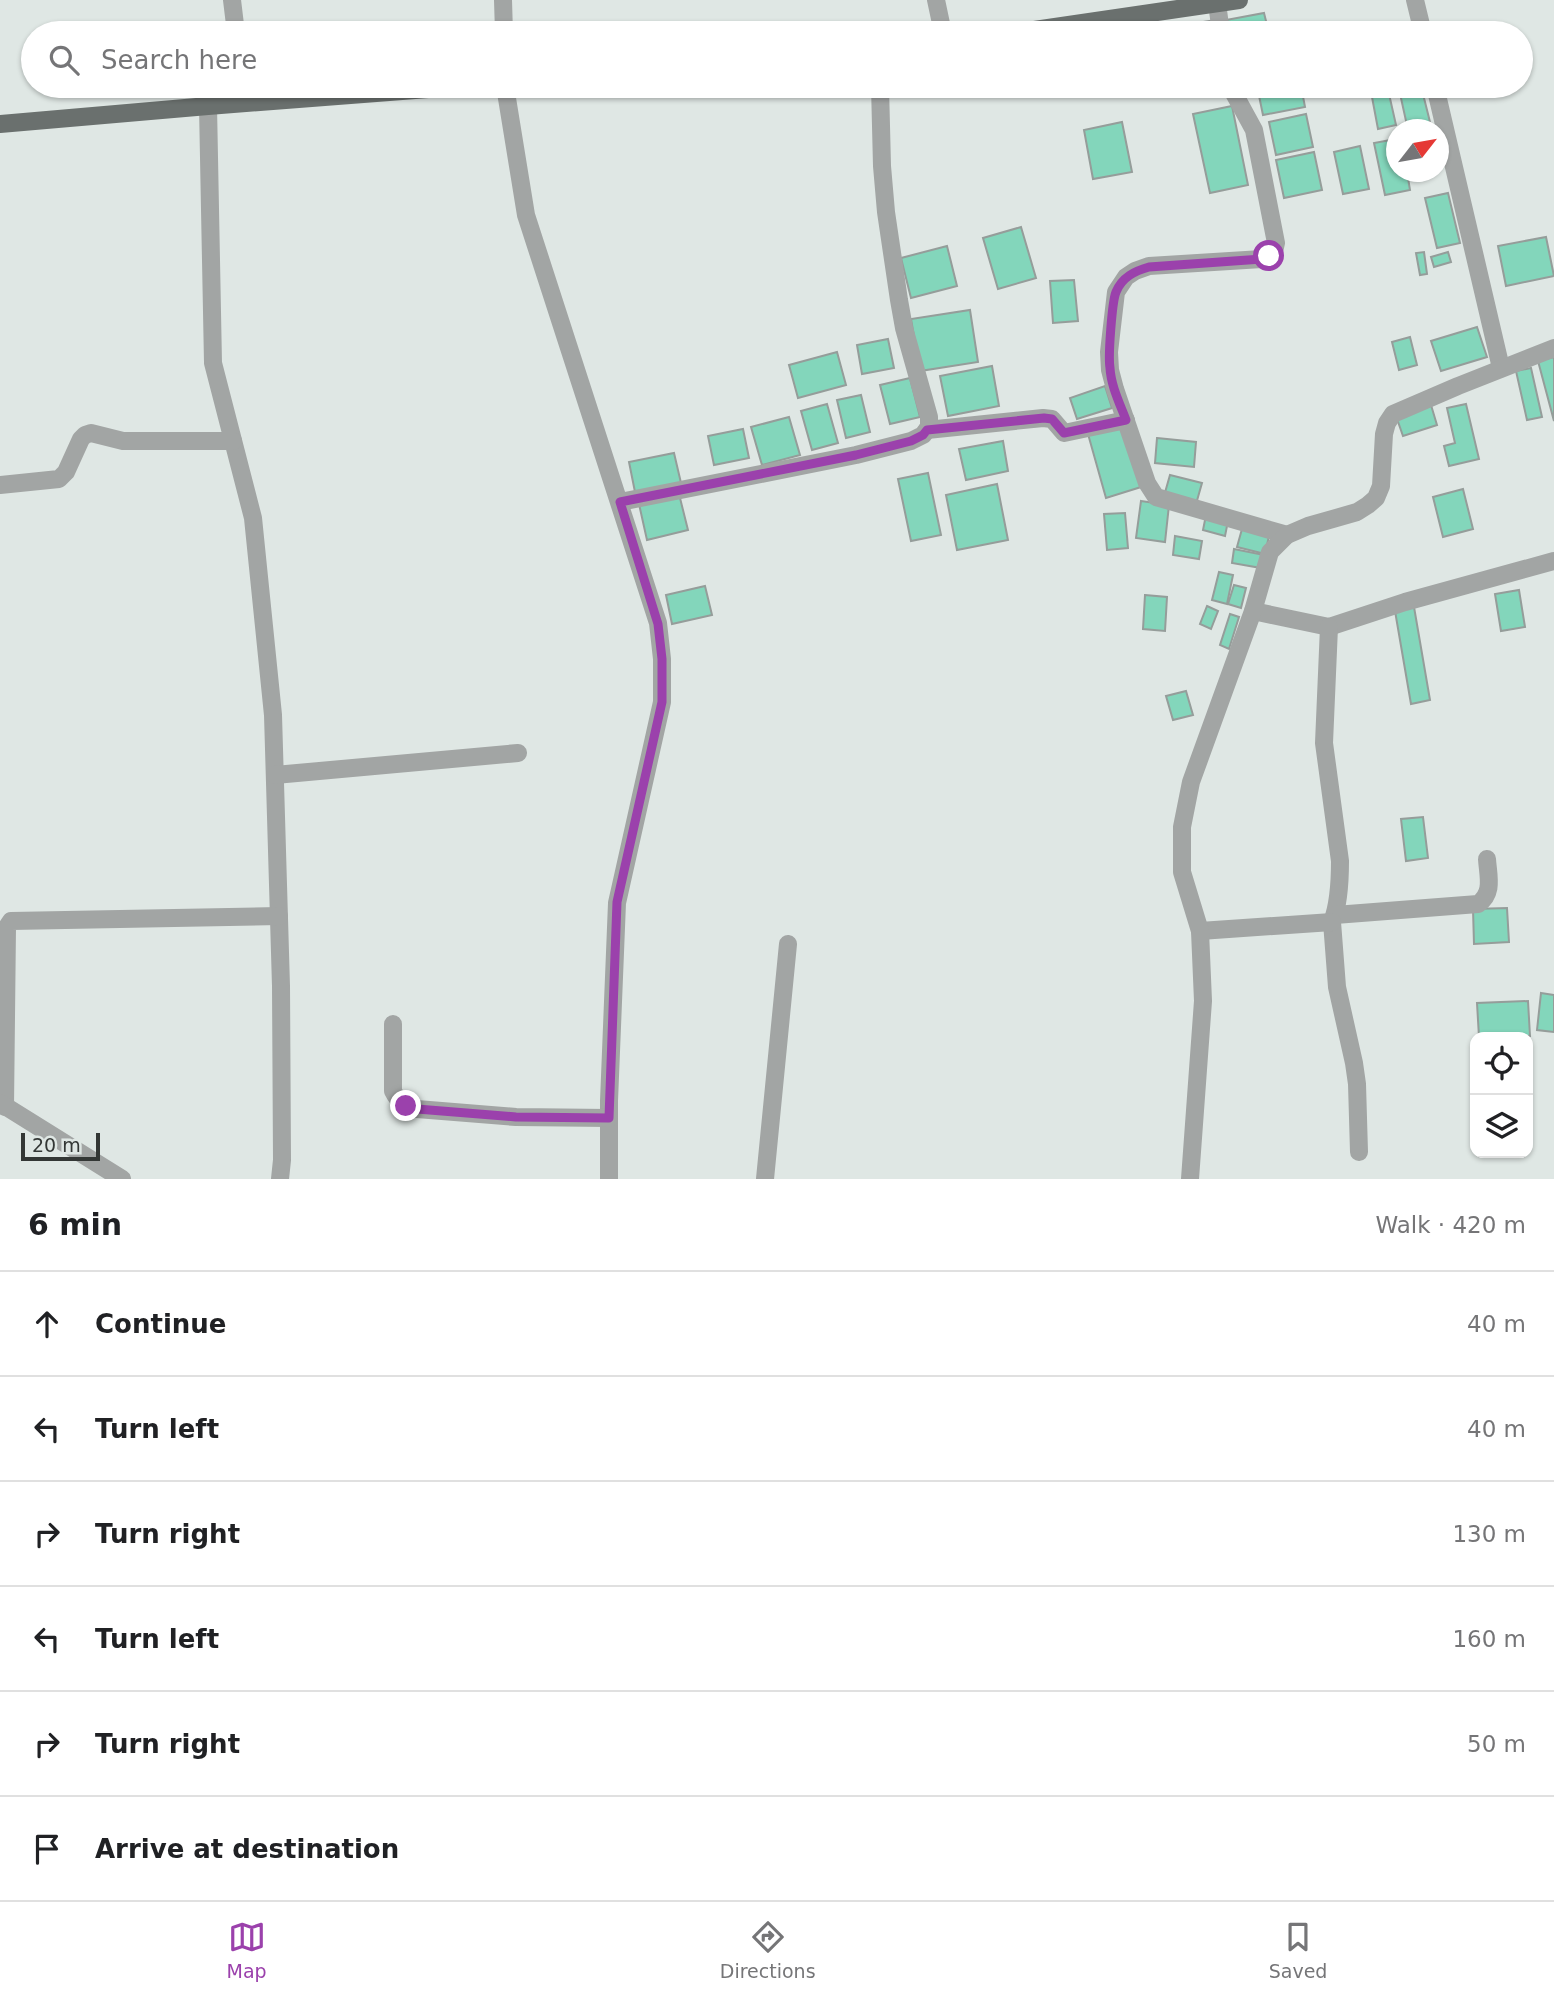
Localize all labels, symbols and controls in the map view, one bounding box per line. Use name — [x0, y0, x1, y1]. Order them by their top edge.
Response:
search box — [21, 21, 1533, 98]
icon: search — [45, 41, 83, 79]
text: Search here — [101, 45, 257, 75]
north arrow — [1386, 119, 1449, 182]
route start — [1253, 240, 1284, 271]
map controls — [1470, 1032, 1533, 1158]
button: locate — [1470, 1032, 1533, 1095]
route end — [390, 1090, 421, 1121]
button: layers — [1470, 1095, 1533, 1158]
scale bar — [21, 1130, 100, 1162]
text: 20 m — [32, 1134, 81, 1156]
text: 6 min — [28, 1207, 122, 1242]
text: Walk · 420 m — [1375, 1212, 1526, 1238]
icon: ahead — [28, 1305, 66, 1343]
text: Continue — [95, 1309, 226, 1339]
text: 40 m — [1467, 1311, 1526, 1337]
icon: left — [28, 1410, 66, 1448]
text: Turn left — [95, 1414, 219, 1444]
text: 40 m — [1467, 1416, 1526, 1442]
icon: right — [28, 1515, 66, 1553]
text: Turn right — [95, 1519, 240, 1549]
text: 130 m — [1452, 1521, 1526, 1547]
icon: left — [28, 1620, 66, 1658]
text: Turn left — [95, 1624, 219, 1654]
text: 160 m — [1452, 1626, 1526, 1652]
icon: right — [28, 1725, 66, 1763]
text: Turn right — [95, 1729, 240, 1759]
text: 50 m — [1467, 1731, 1526, 1757]
icon: arrive — [28, 1830, 66, 1868]
text: Arrive at destination — [95, 1834, 399, 1864]
tab: Map — [227, 1918, 267, 1982]
tab: Directions — [720, 1918, 816, 1982]
tab: Saved — [1269, 1918, 1327, 1982]

